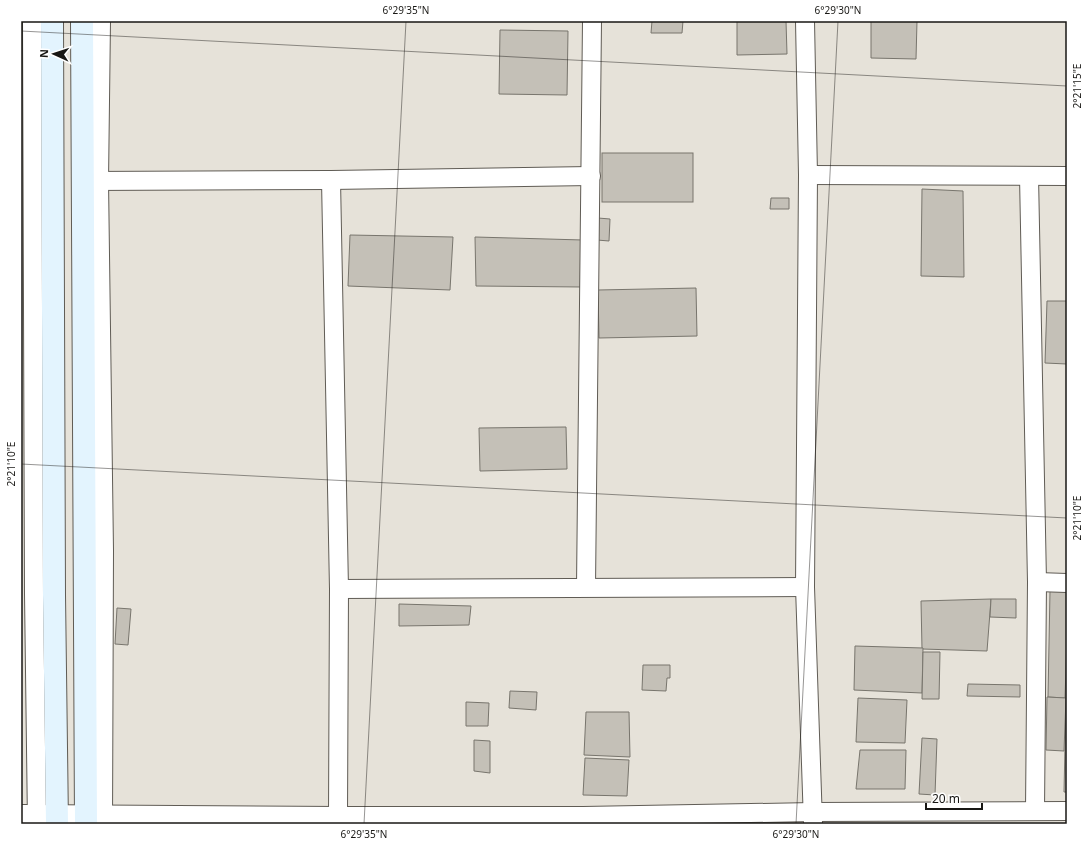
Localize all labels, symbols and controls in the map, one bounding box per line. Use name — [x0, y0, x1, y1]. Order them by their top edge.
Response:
text: 6°29'35"N — [383, 3, 429, 17]
text: 6°29'30"N — [815, 3, 861, 17]
north arrow — [34, 34, 74, 74]
text: N — [36, 49, 51, 58]
text: 2°21'15"E — [1070, 64, 1084, 108]
text: 2°21'10"E — [4, 442, 18, 486]
text: 2°21'10"E — [1070, 496, 1084, 540]
scale bar — [926, 785, 982, 811]
text: 20 m — [932, 790, 960, 807]
text: 6°29'35"N — [341, 827, 387, 841]
text: 6°29'30"N — [773, 827, 819, 841]

